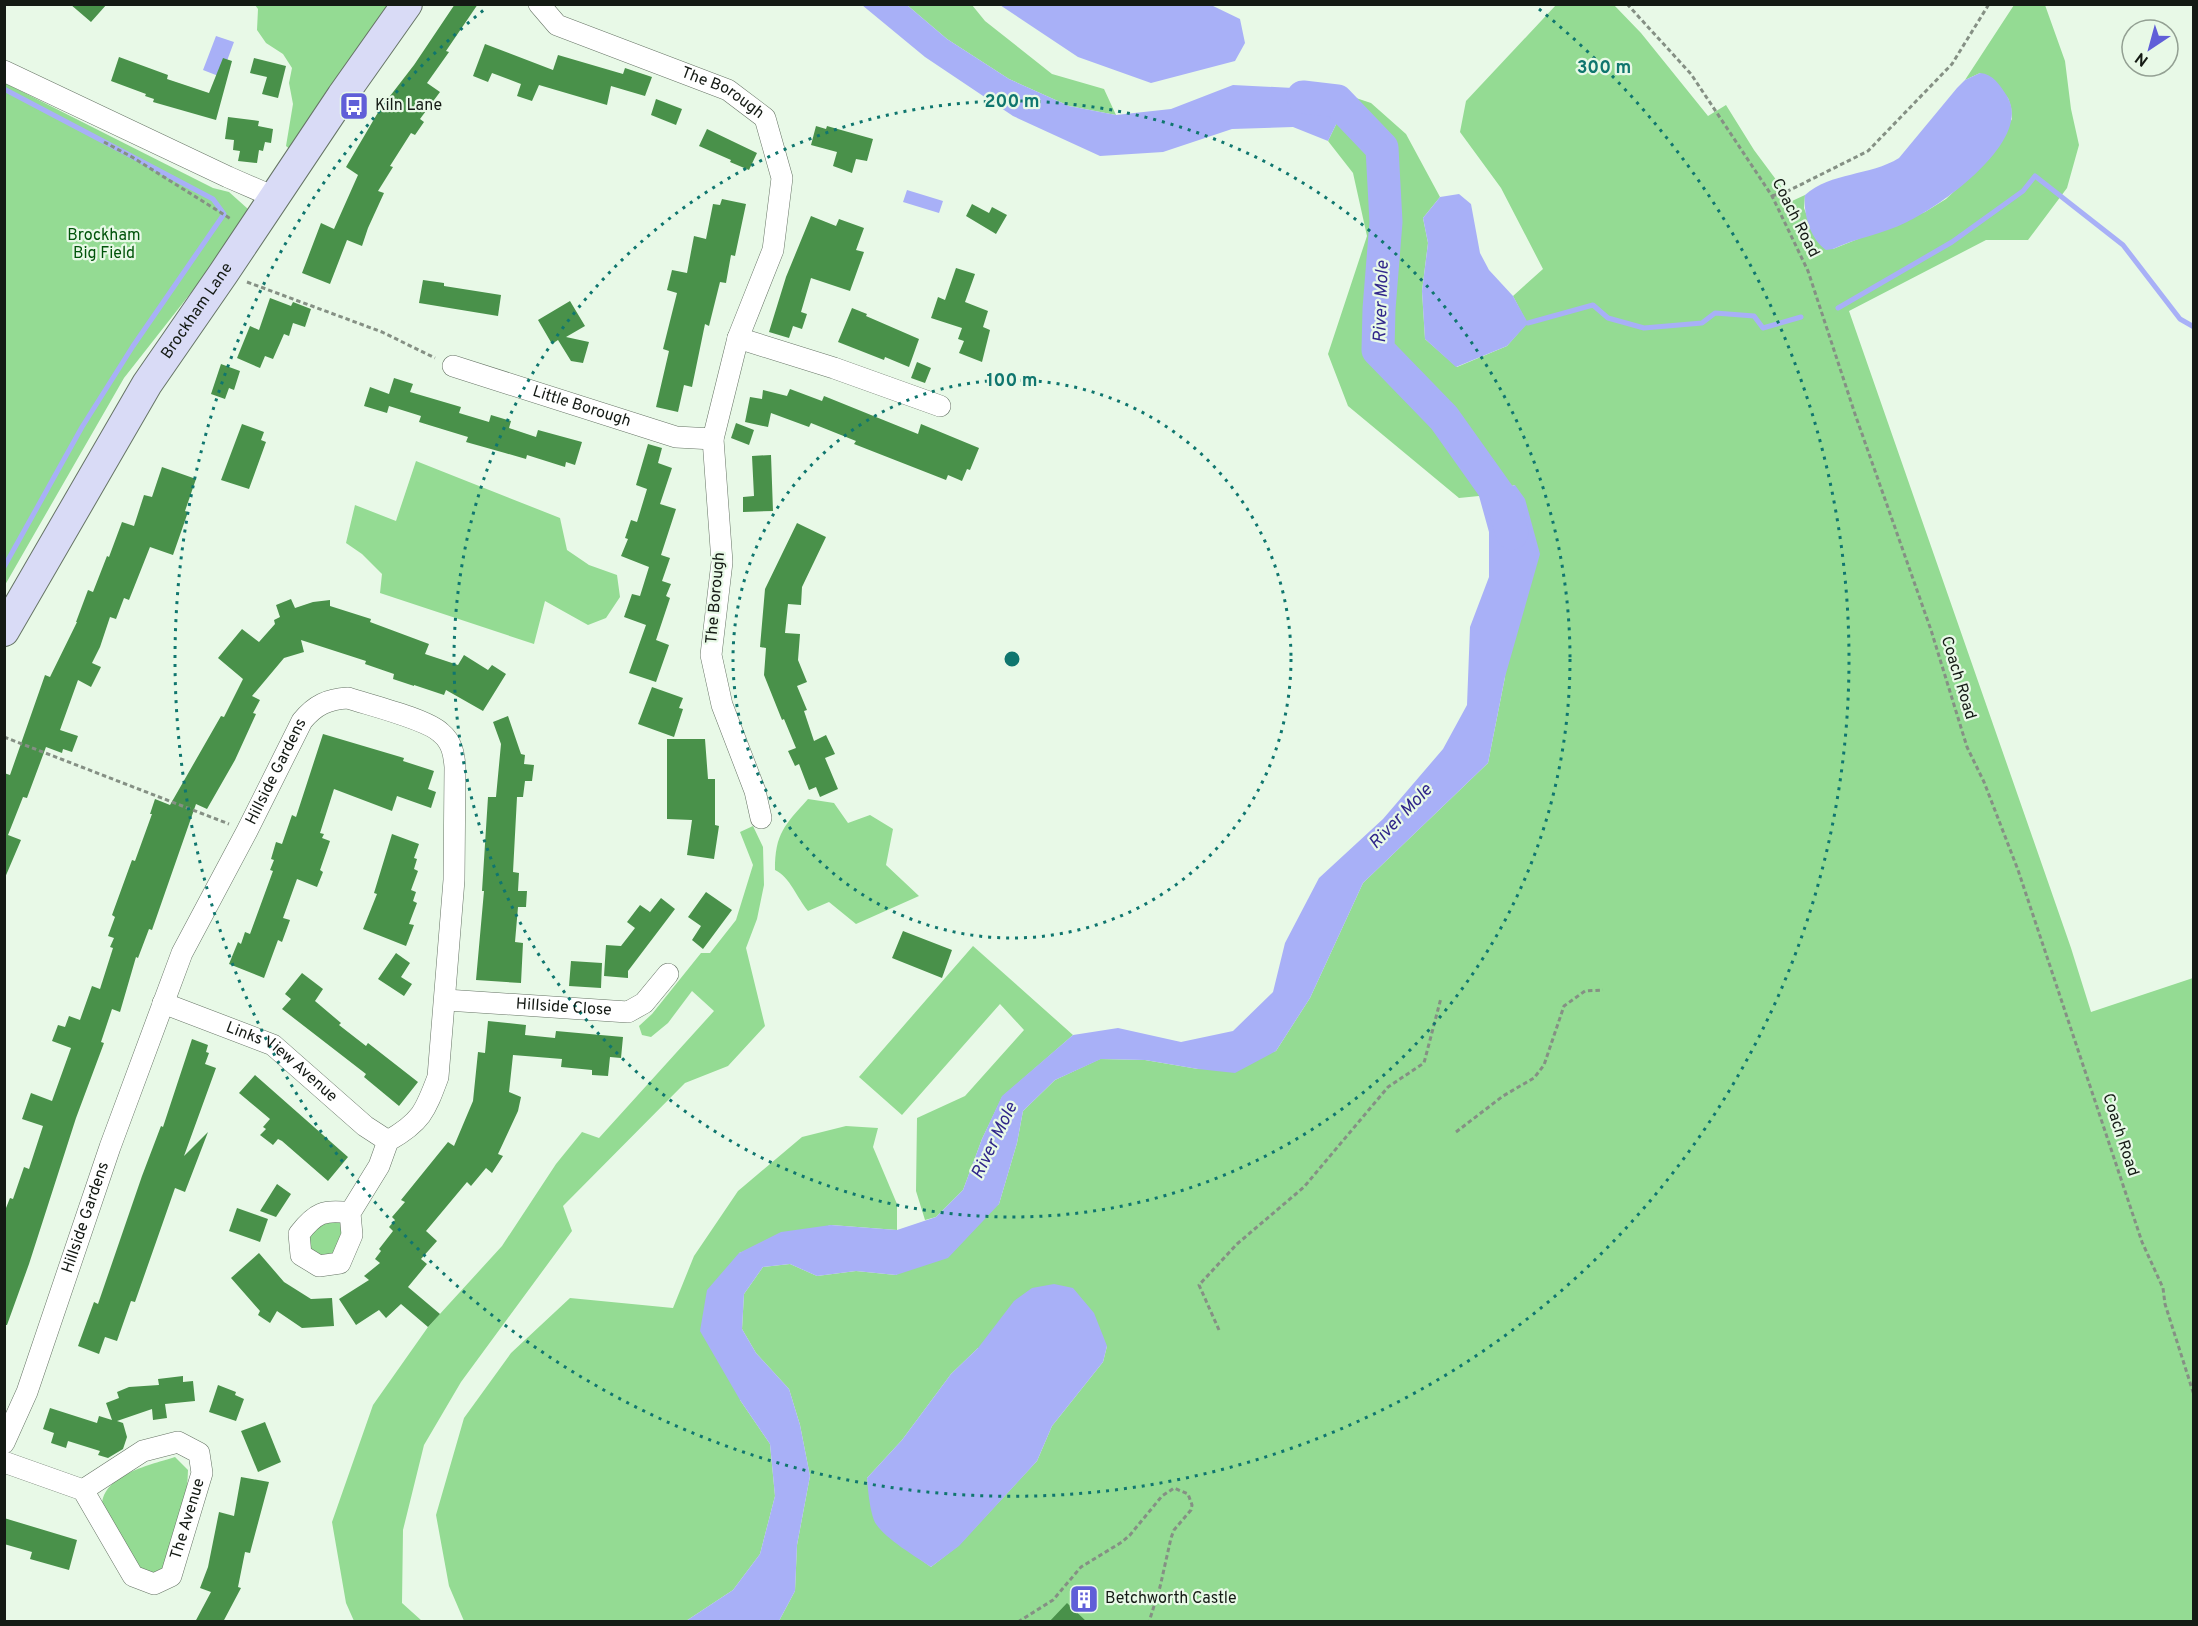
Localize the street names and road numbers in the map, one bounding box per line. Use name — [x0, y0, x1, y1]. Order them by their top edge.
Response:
street label: The Borough — [678, 63, 768, 124]
street label: Coach Road — [1767, 175, 1823, 261]
street label: Brockham Lane — [157, 259, 238, 363]
street label: Little Borough — [530, 382, 633, 432]
street label: The Borough — [702, 551, 730, 645]
street label: Coach Road — [1936, 634, 1980, 722]
street label: Hillside Gardens — [242, 715, 312, 828]
street label: Hillside Close — [515, 995, 612, 1021]
street label: Links View Avenue — [223, 1018, 341, 1107]
street label: Coach Road — [2097, 1091, 2143, 1179]
street label: Hillside Gardens — [58, 1159, 114, 1276]
street label: The Avenue — [166, 1476, 210, 1562]

